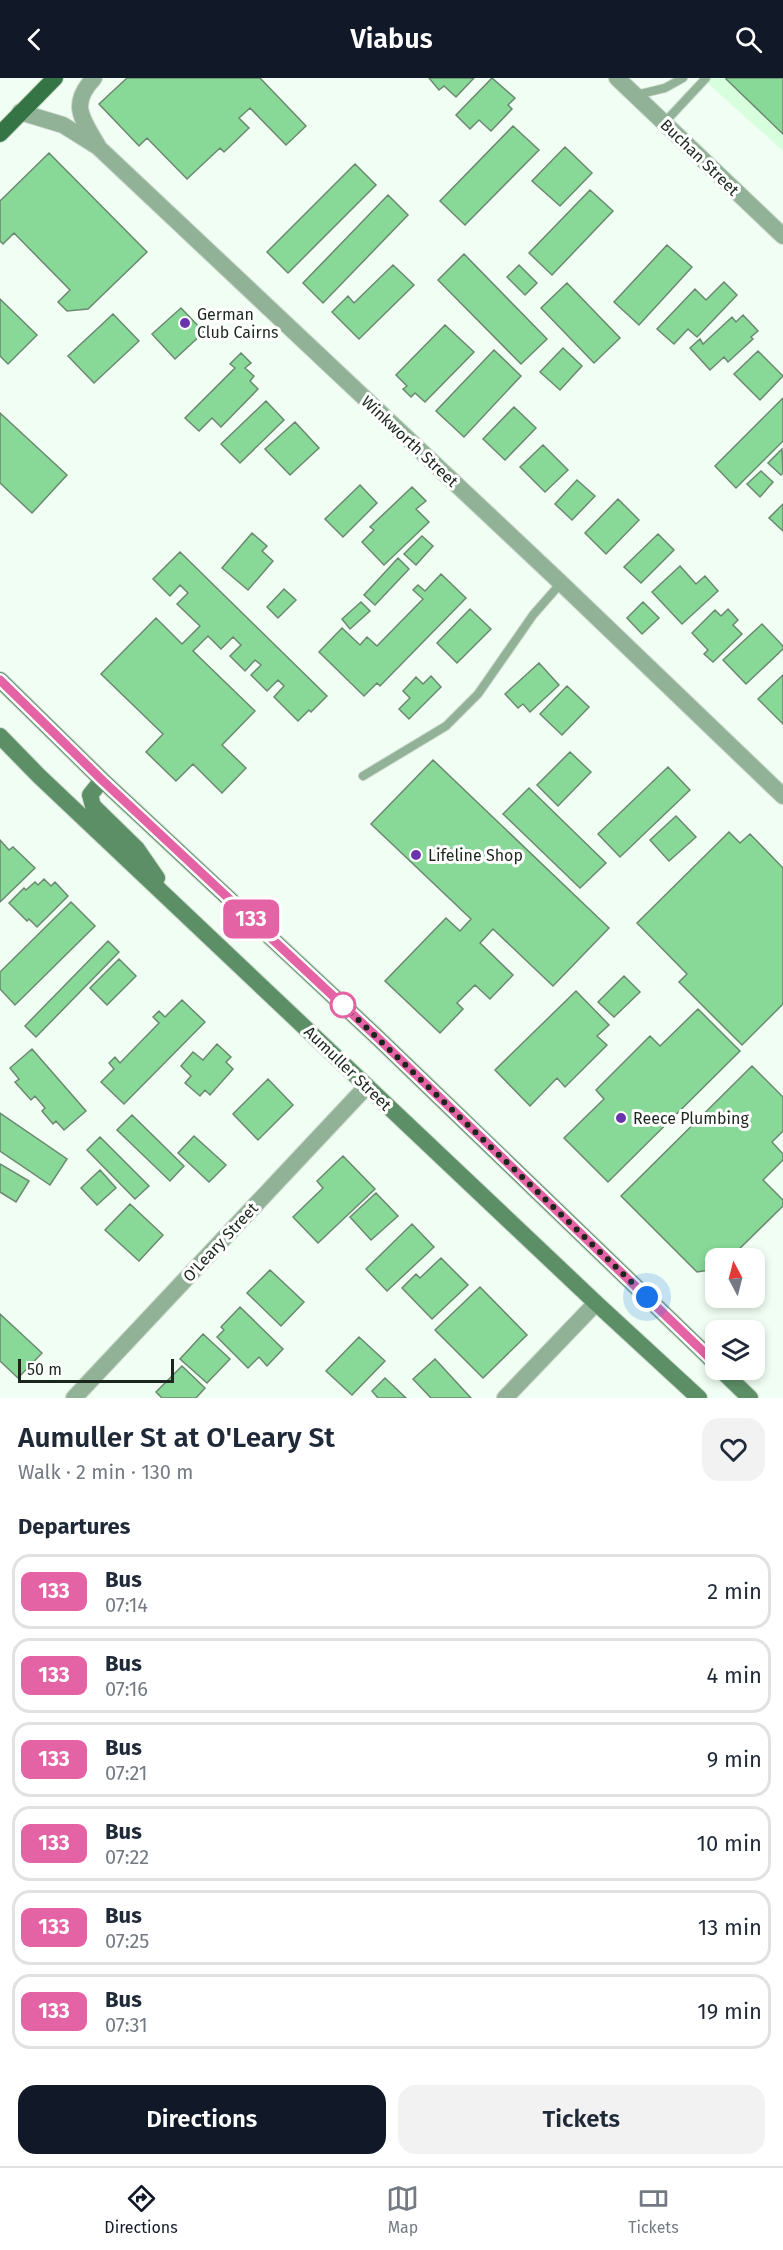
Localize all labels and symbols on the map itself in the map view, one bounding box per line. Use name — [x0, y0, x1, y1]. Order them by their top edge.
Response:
street label: Buchan Street — [656, 115, 743, 200]
place label: German Club Cairns — [197, 305, 279, 342]
marker: German Club Cairns — [178, 316, 192, 330]
street label: Winkworth Street — [357, 392, 462, 491]
place label: Lifeline Shop — [428, 846, 523, 865]
marker: Lifeline Shop — [409, 848, 423, 862]
line badge: 133 — [216, 900, 286, 938]
unlabelled marker — [330, 992, 356, 1018]
street label: Aumuller Street — [300, 1022, 395, 1115]
place label: Reece Plumbing — [633, 1109, 749, 1128]
marker: Reece Plumbing — [614, 1111, 628, 1125]
street label: O'Leary Street — [179, 1199, 262, 1286]
north arrow — [705, 1248, 765, 1308]
your location — [632, 1282, 662, 1312]
scale bar — [18, 1356, 174, 1384]

